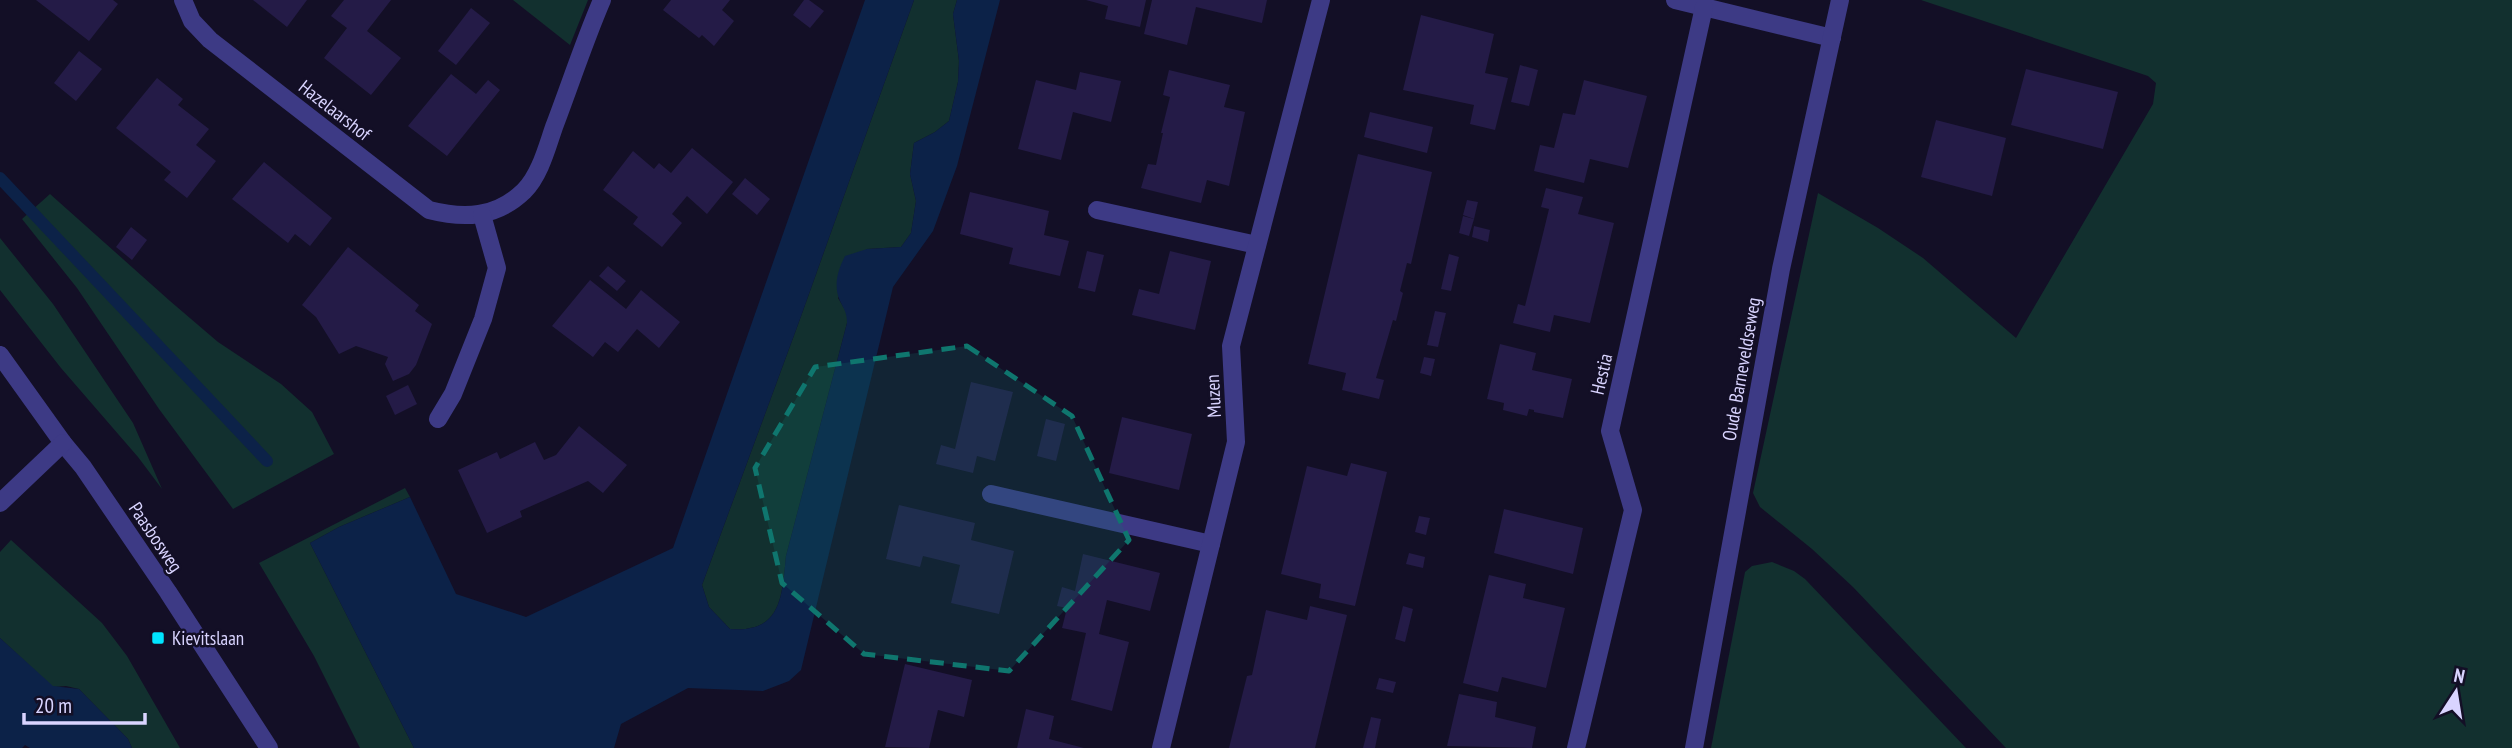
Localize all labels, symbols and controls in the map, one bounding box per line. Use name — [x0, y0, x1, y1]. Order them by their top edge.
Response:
street label: Hazelaarshof — [294, 74, 377, 146]
street label: Oude Barneveldseweg — [1717, 295, 1765, 443]
street label: Hestia — [1585, 351, 1617, 397]
street label: Muzen — [1200, 374, 1226, 418]
street label: Paasbosweg — [124, 497, 188, 577]
place label: Kievitslaan — [172, 626, 244, 650]
marker: Kievitslaan — [150, 630, 166, 646]
north arrow — [2421, 657, 2491, 727]
text: N — [2452, 663, 2467, 688]
scale bar — [24, 682, 145, 726]
text: 20 m — [35, 692, 72, 719]

